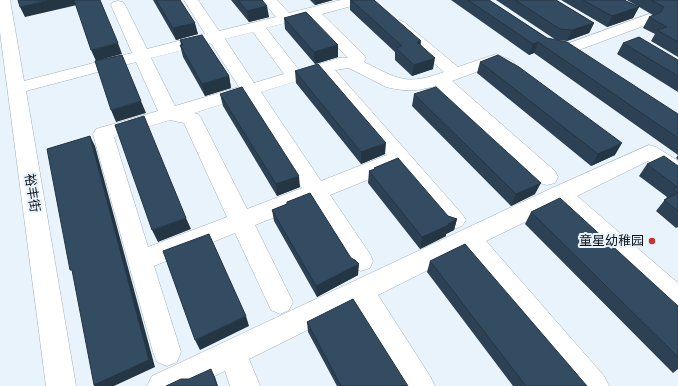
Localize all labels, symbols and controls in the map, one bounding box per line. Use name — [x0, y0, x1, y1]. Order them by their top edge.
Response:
street label: 裕丰街 — [21, 172, 43, 214]
place label: 童星幼稚园 — [579, 233, 644, 249]
marker: 童星幼稚园 — [647, 236, 657, 246]

